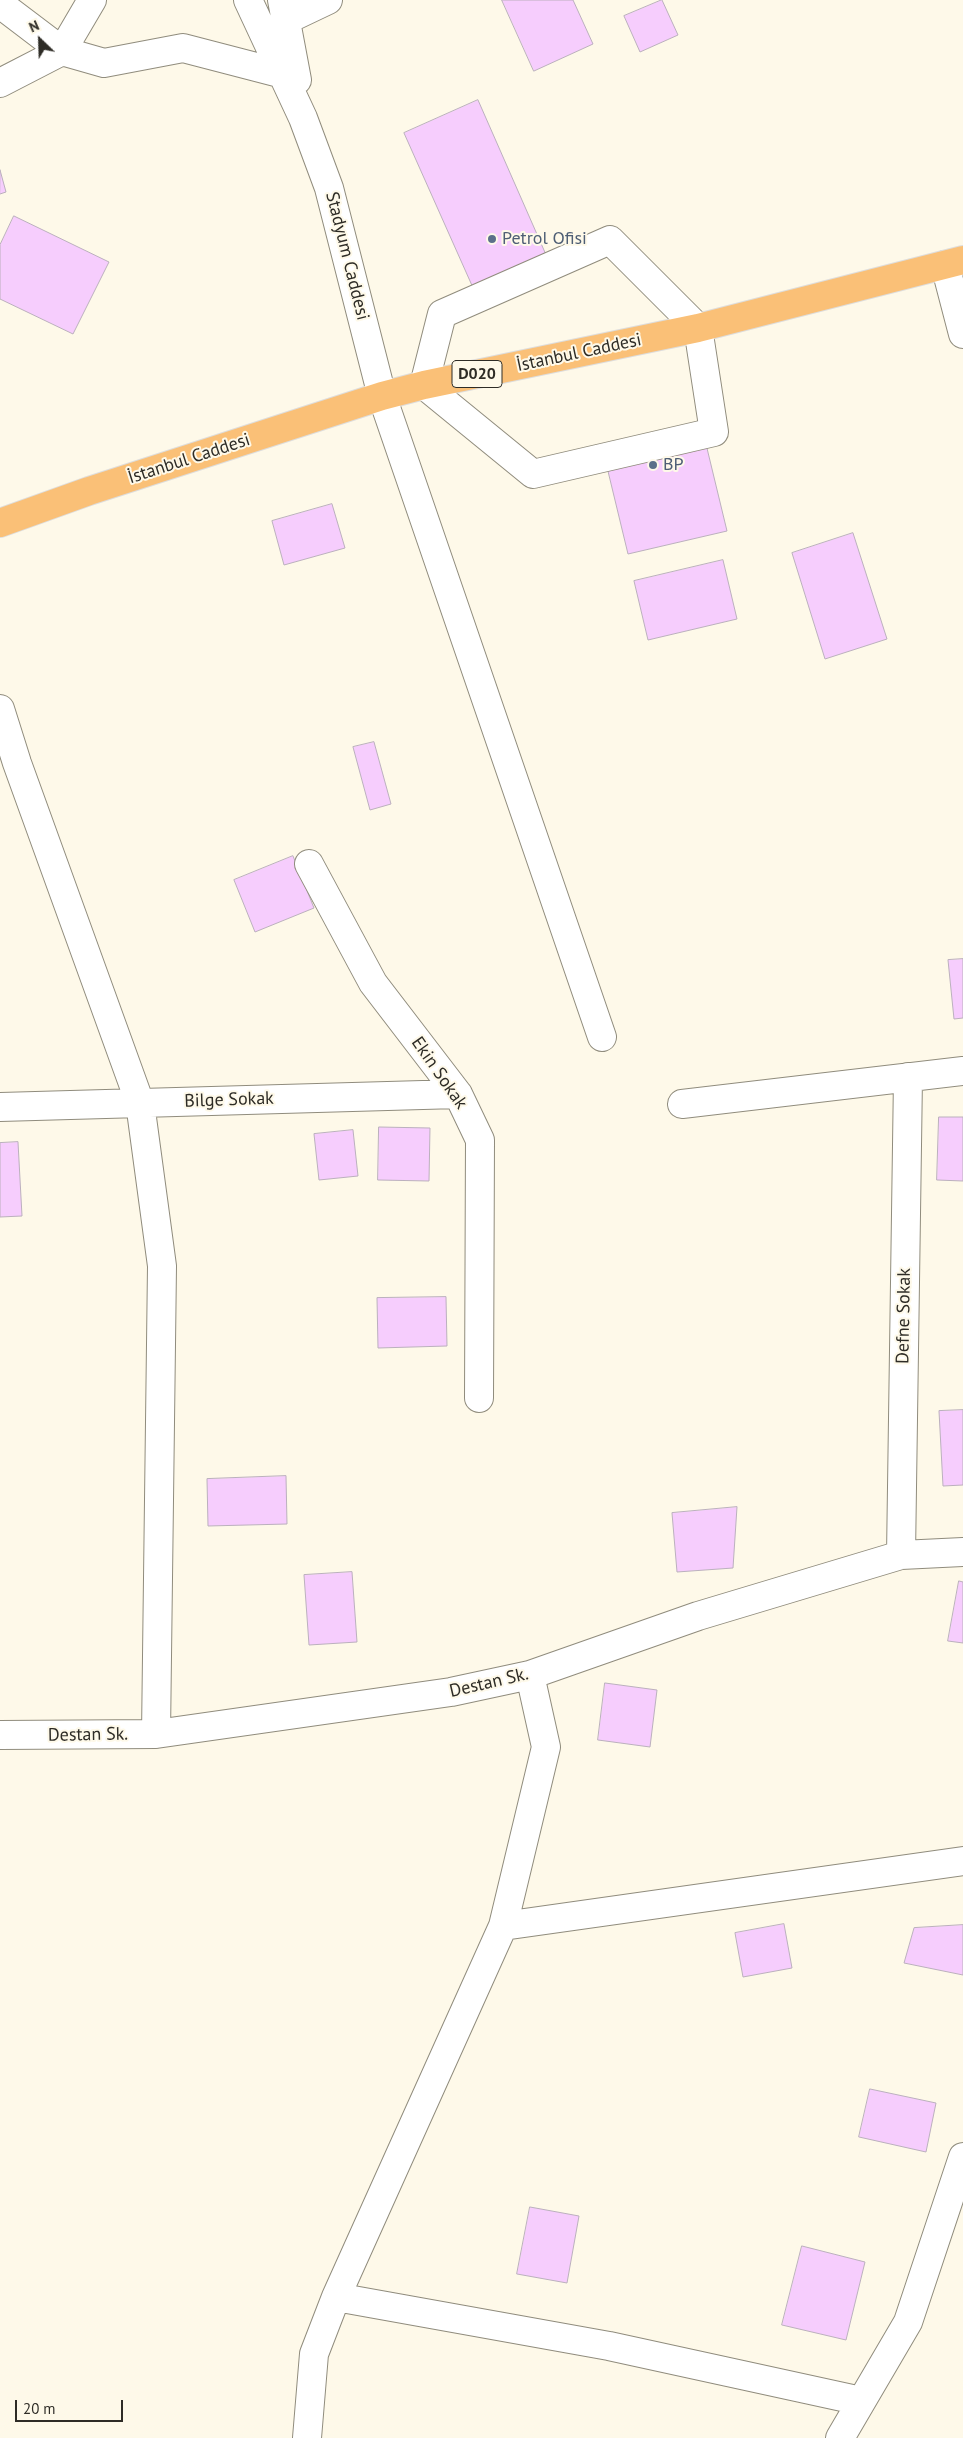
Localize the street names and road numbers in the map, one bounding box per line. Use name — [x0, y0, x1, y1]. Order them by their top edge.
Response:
street label: Stadyum Caddesi — [321, 190, 373, 322]
street label: İstanbul Caddesi — [515, 329, 643, 377]
road number: D020 — [452, 360, 502, 388]
street label: İstanbul Caddesi — [125, 429, 253, 489]
street label: Ekin Sokak — [406, 1033, 472, 1113]
street label: Bilge Sokak — [184, 1088, 274, 1112]
street label: Defne Sokak — [892, 1268, 916, 1364]
street label: Destan Sk. — [447, 1663, 531, 1703]
street label: Destan Sk. — [48, 1724, 128, 1746]

